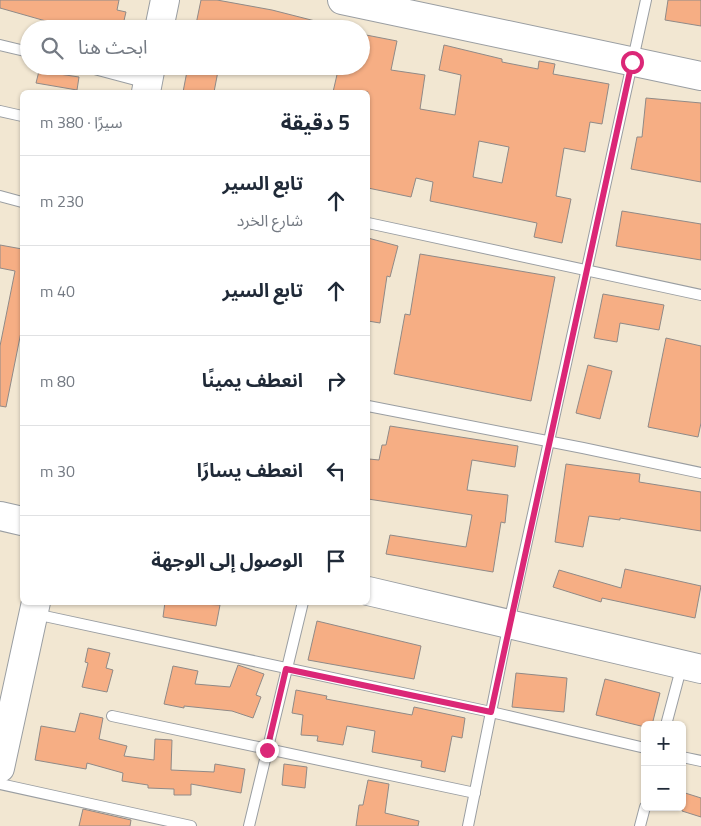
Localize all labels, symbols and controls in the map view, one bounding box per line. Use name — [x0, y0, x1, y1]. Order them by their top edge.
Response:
search box — [20, 20, 370, 75]
text: ابحث هنا — [78, 32, 148, 61]
icon: search — [38, 34, 66, 62]
route start — [621, 51, 644, 74]
text: 5 دقيقة — [281, 106, 350, 138]
text: سيرًا · 380 m — [40, 110, 123, 134]
text: تابع السير — [223, 168, 303, 197]
icon: ahead — [322, 187, 350, 215]
text: 230 m — [40, 189, 84, 213]
text: شارع الخرد — [237, 208, 303, 232]
text: تابع السير — [223, 275, 303, 304]
icon: ahead — [322, 277, 350, 305]
text: 40 m — [40, 279, 75, 303]
text: انعطف يمينًا — [202, 365, 303, 394]
icon: right — [322, 367, 350, 395]
text: 80 m — [40, 369, 75, 393]
text: انعطف يسارًا — [197, 455, 303, 484]
icon: left — [322, 457, 350, 485]
text: 30 m — [40, 459, 75, 483]
text: الوصول إلى الوجهة — [151, 545, 303, 574]
icon: arrive — [322, 547, 350, 575]
map controls — [641, 721, 686, 811]
button: + — [641, 721, 686, 766]
route end — [256, 739, 279, 762]
button: − — [641, 766, 686, 811]

